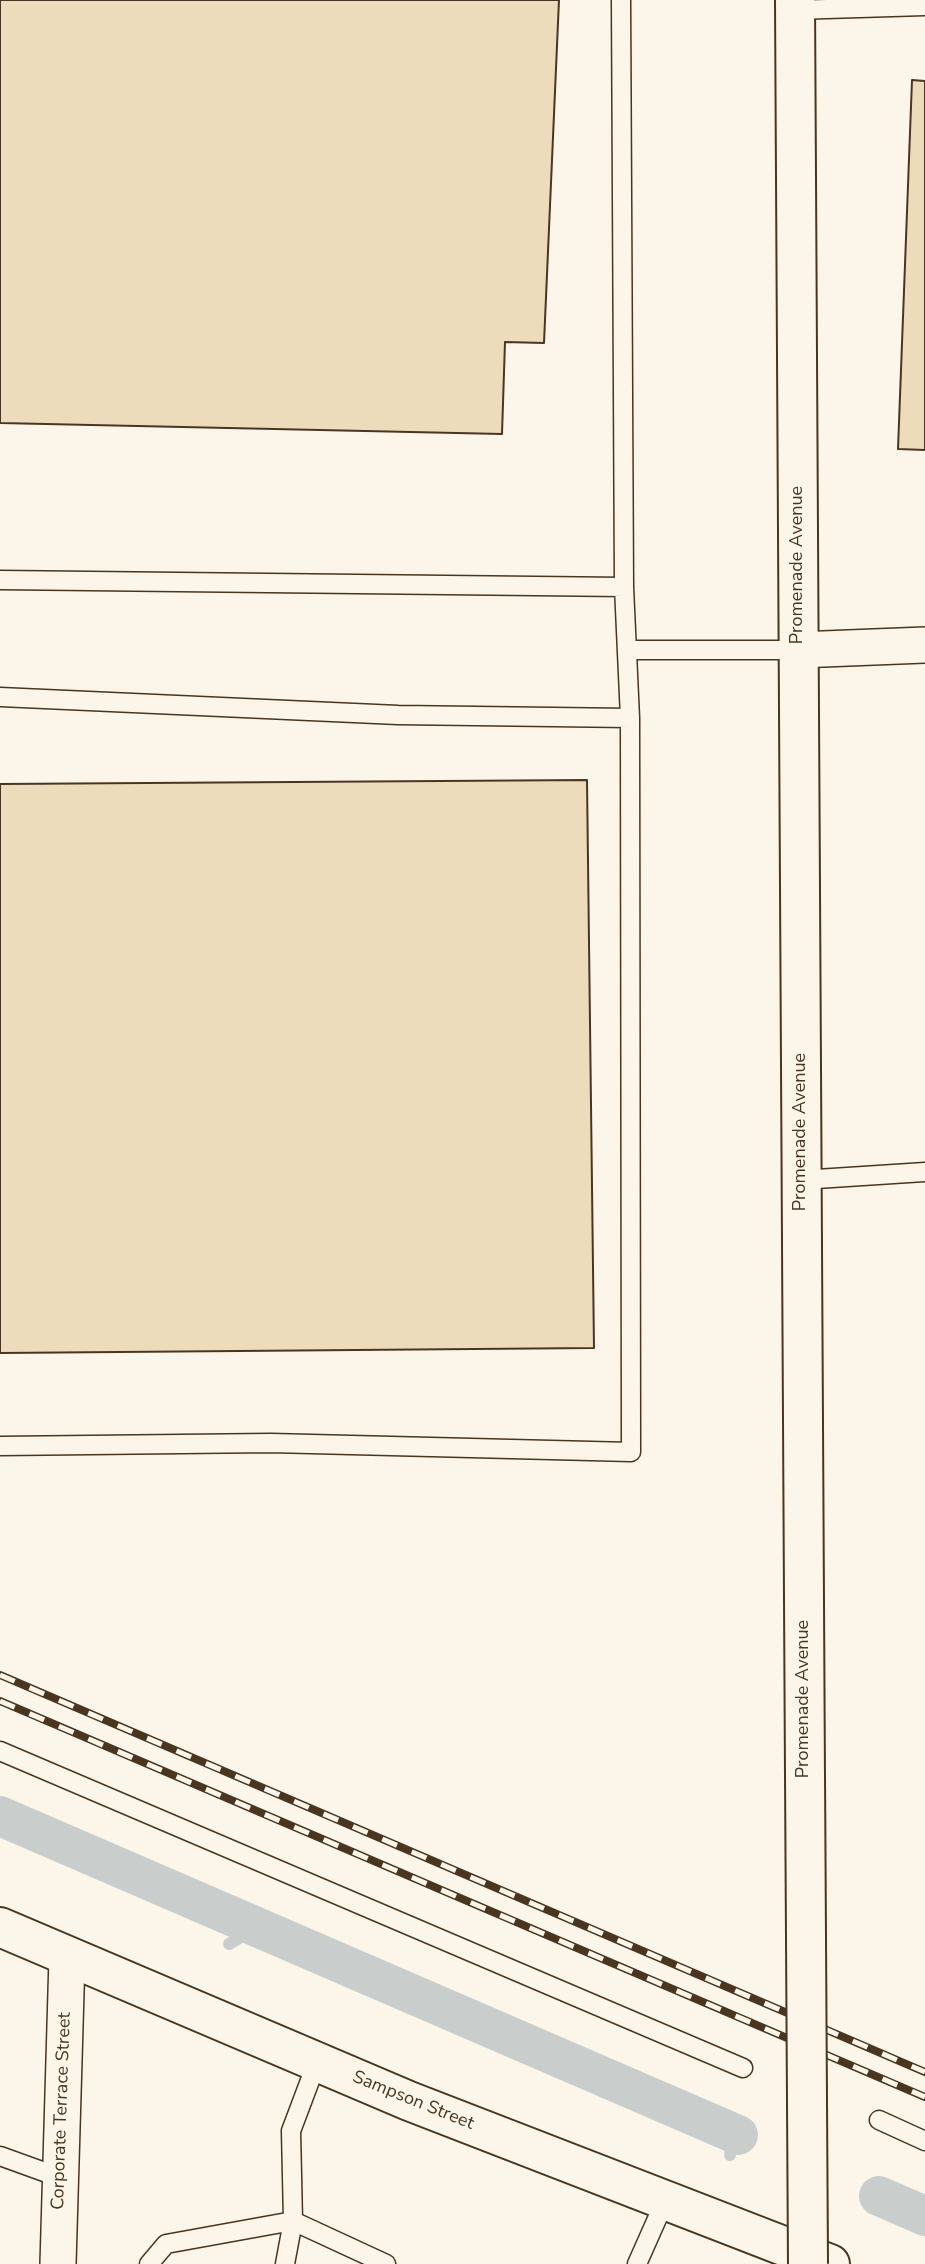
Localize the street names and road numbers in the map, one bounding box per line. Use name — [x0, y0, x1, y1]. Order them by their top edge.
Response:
street label: Promenade Avenue — [787, 486, 809, 644]
street label: Promenade Avenue — [790, 1053, 812, 1211]
street label: Promenade Avenue — [793, 1620, 815, 1778]
street label: Corporate Terrace Street — [48, 2012, 76, 2210]
street label: Sampson Street — [349, 2067, 477, 2135]

